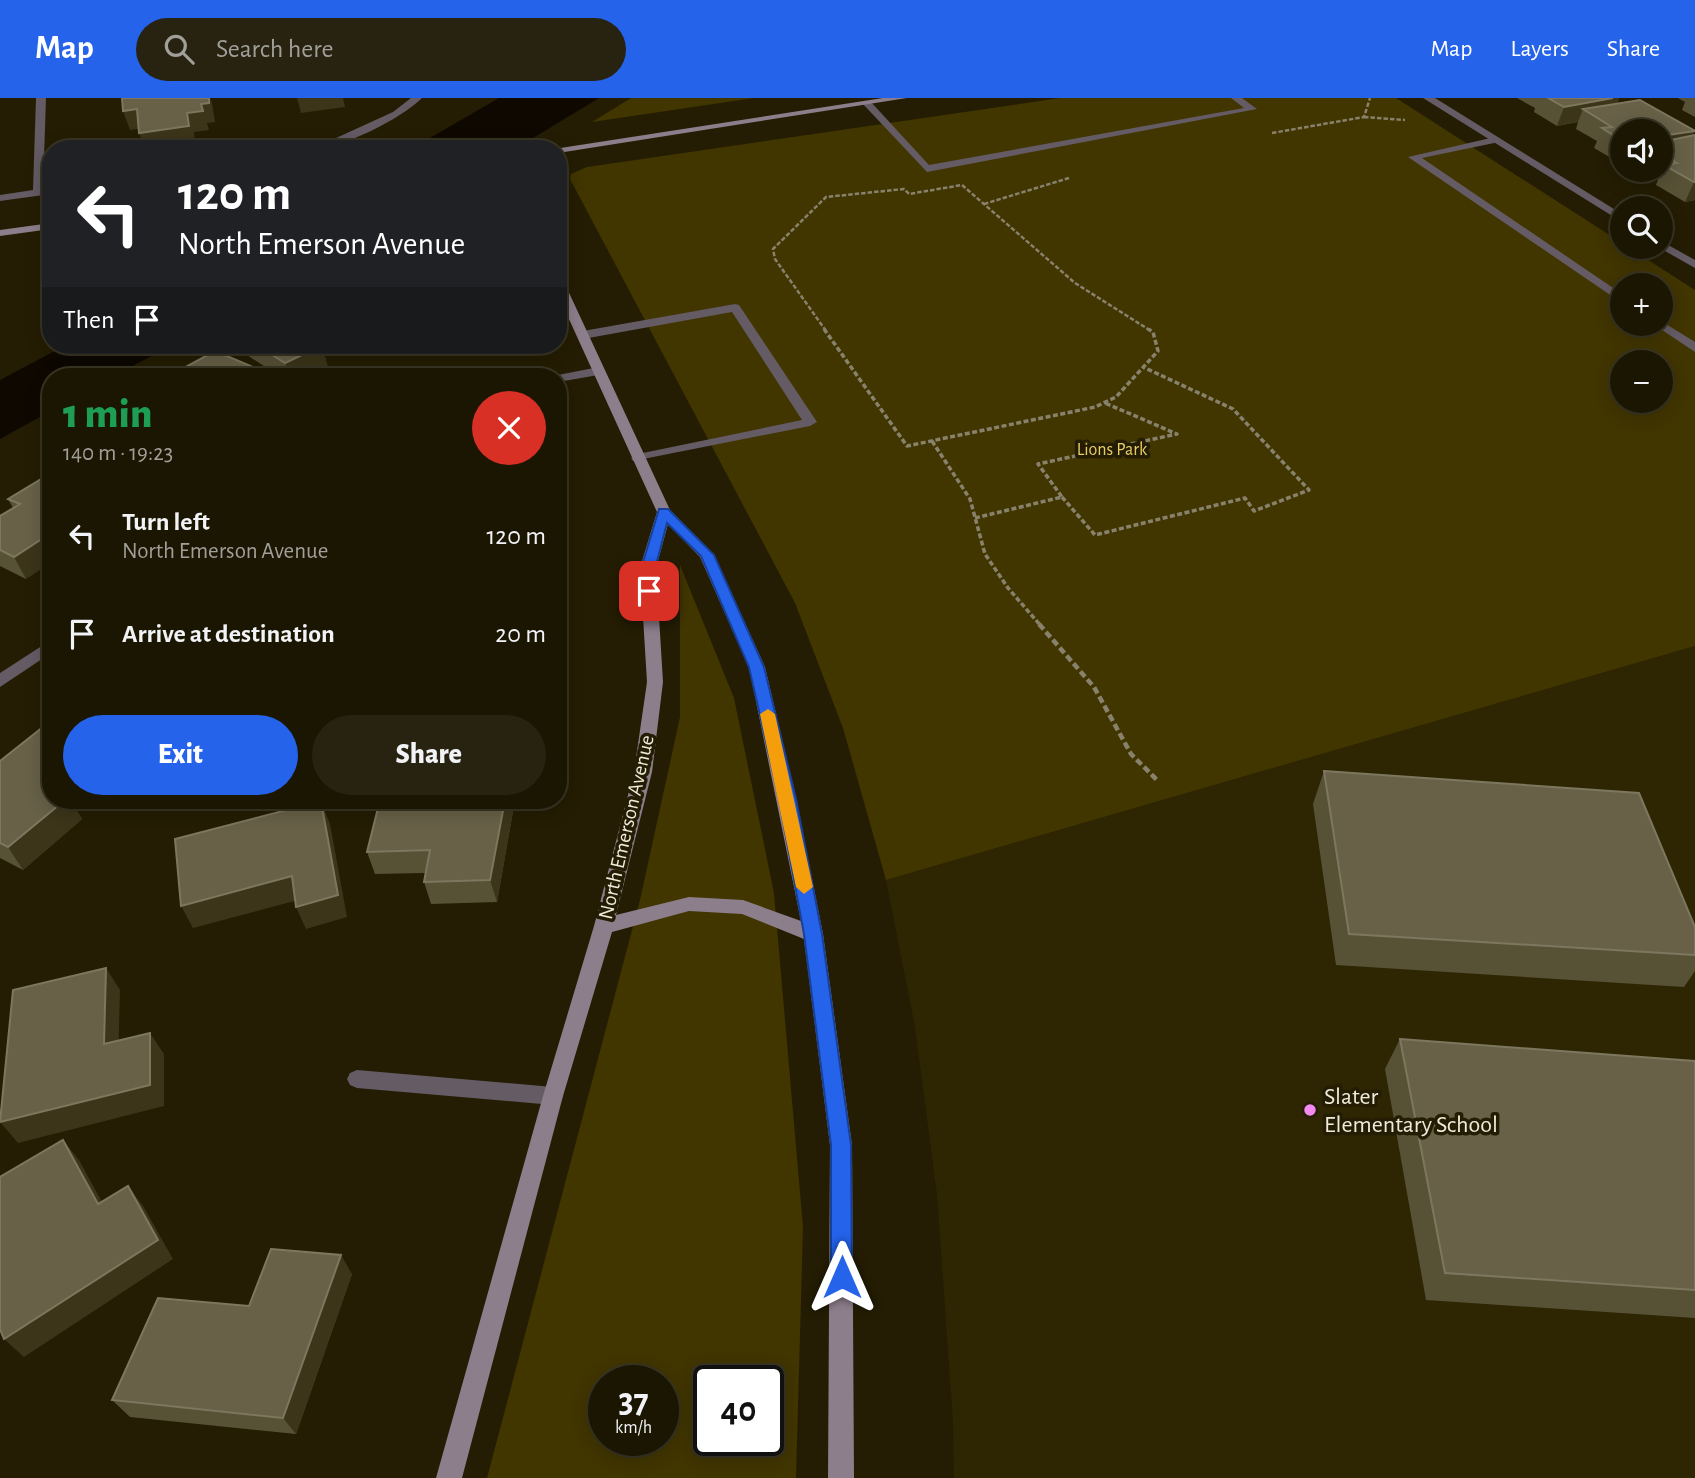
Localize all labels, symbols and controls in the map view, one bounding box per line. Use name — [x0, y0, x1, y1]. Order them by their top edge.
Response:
search box — [136, 18, 626, 81]
icon: search — [160, 30, 198, 68]
text: Map — [35, 32, 94, 65]
text: Search here — [216, 36, 334, 62]
text: Map — [1430, 37, 1472, 61]
text: Layers — [1510, 37, 1569, 61]
text: Share — [1607, 37, 1660, 61]
map controls — [1610, 119, 1673, 413]
button: sound — [1610, 119, 1673, 182]
icon: left — [63, 168, 154, 259]
text: 120 m — [178, 170, 291, 219]
button: search — [1610, 196, 1673, 259]
text: North Emerson Avenue — [178, 228, 465, 260]
button: + — [1610, 273, 1673, 336]
icon: arrive — [128, 301, 166, 339]
text: Then — [63, 307, 114, 333]
button: − — [1610, 350, 1673, 413]
button: close — [472, 391, 546, 465]
text: 1 min — [63, 393, 152, 435]
park label: Lions Park — [1077, 441, 1148, 459]
text: 140 m · 19:23 — [63, 442, 173, 465]
text: Turn left — [122, 509, 210, 535]
icon: left — [63, 517, 101, 555]
text: 120 m — [486, 523, 546, 549]
text: North Emerson Avenue — [122, 540, 328, 563]
pin — [619, 561, 679, 621]
icon: arrive — [630, 572, 668, 610]
icon: arrive — [63, 615, 101, 653]
text: Arrive at destination — [122, 621, 335, 647]
text: 20 m — [495, 621, 546, 647]
button: Exit — [63, 715, 298, 795]
button: Share — [312, 715, 546, 795]
street label: North Emerson Avenue — [595, 733, 658, 921]
place label: Slater Elementary School — [1324, 1085, 1498, 1137]
marker: Slater Elementary School — [1302, 1102, 1318, 1118]
position arrow — [805, 1240, 879, 1314]
speed limit sign: 40 — [693, 1365, 784, 1456]
text: 37 — [618, 1384, 649, 1419]
text: km/h — [615, 1419, 652, 1437]

